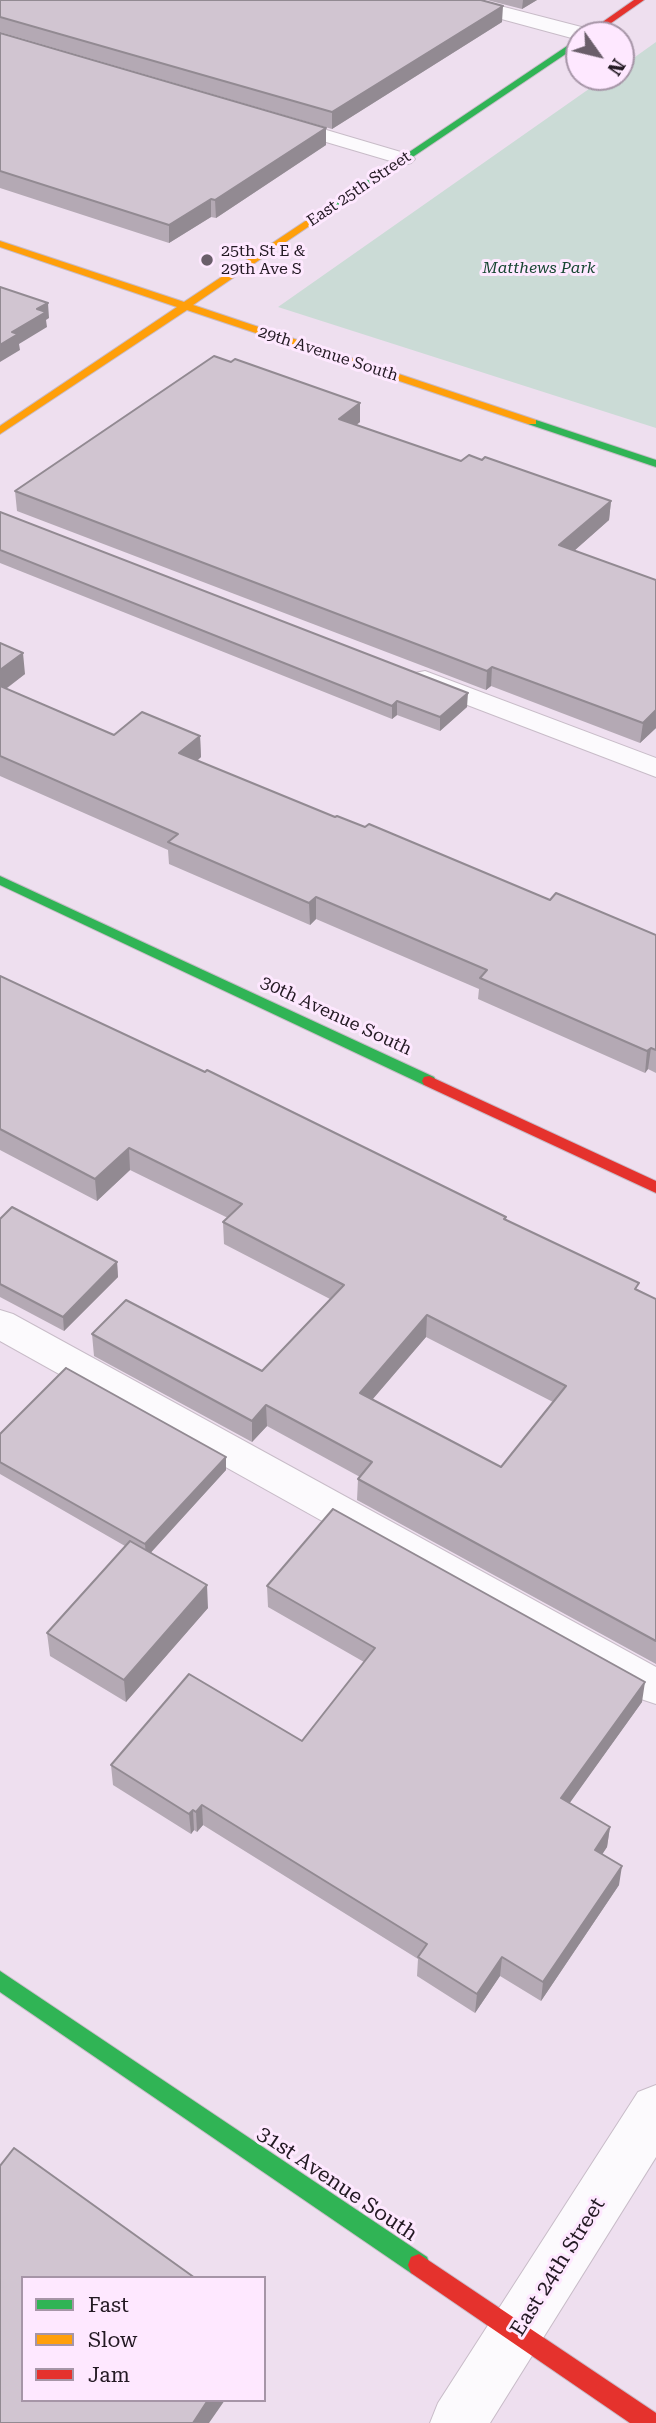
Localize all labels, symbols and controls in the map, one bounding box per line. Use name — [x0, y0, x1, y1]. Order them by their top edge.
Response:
north arrow — [565, 21, 635, 91]
text: N — [603, 54, 630, 79]
street label: East 25th Street — [304, 147, 414, 231]
place label: 25th St E & 29th Ave S — [221, 241, 305, 279]
marker: 25th St E & 29th Ave S — [199, 252, 215, 268]
park label: Matthews Park — [483, 258, 595, 278]
street label: 29th Avenue South — [256, 322, 400, 386]
street label: 30th Avenue South — [257, 972, 415, 1060]
street label: 31st Avenue South — [252, 2121, 422, 2247]
street label: East 24th Street — [505, 2193, 611, 2341]
legend — [21, 2276, 266, 2402]
text: Fast — [88, 2293, 129, 2317]
text: Slow — [88, 2328, 137, 2352]
text: Jam — [88, 2363, 130, 2387]

